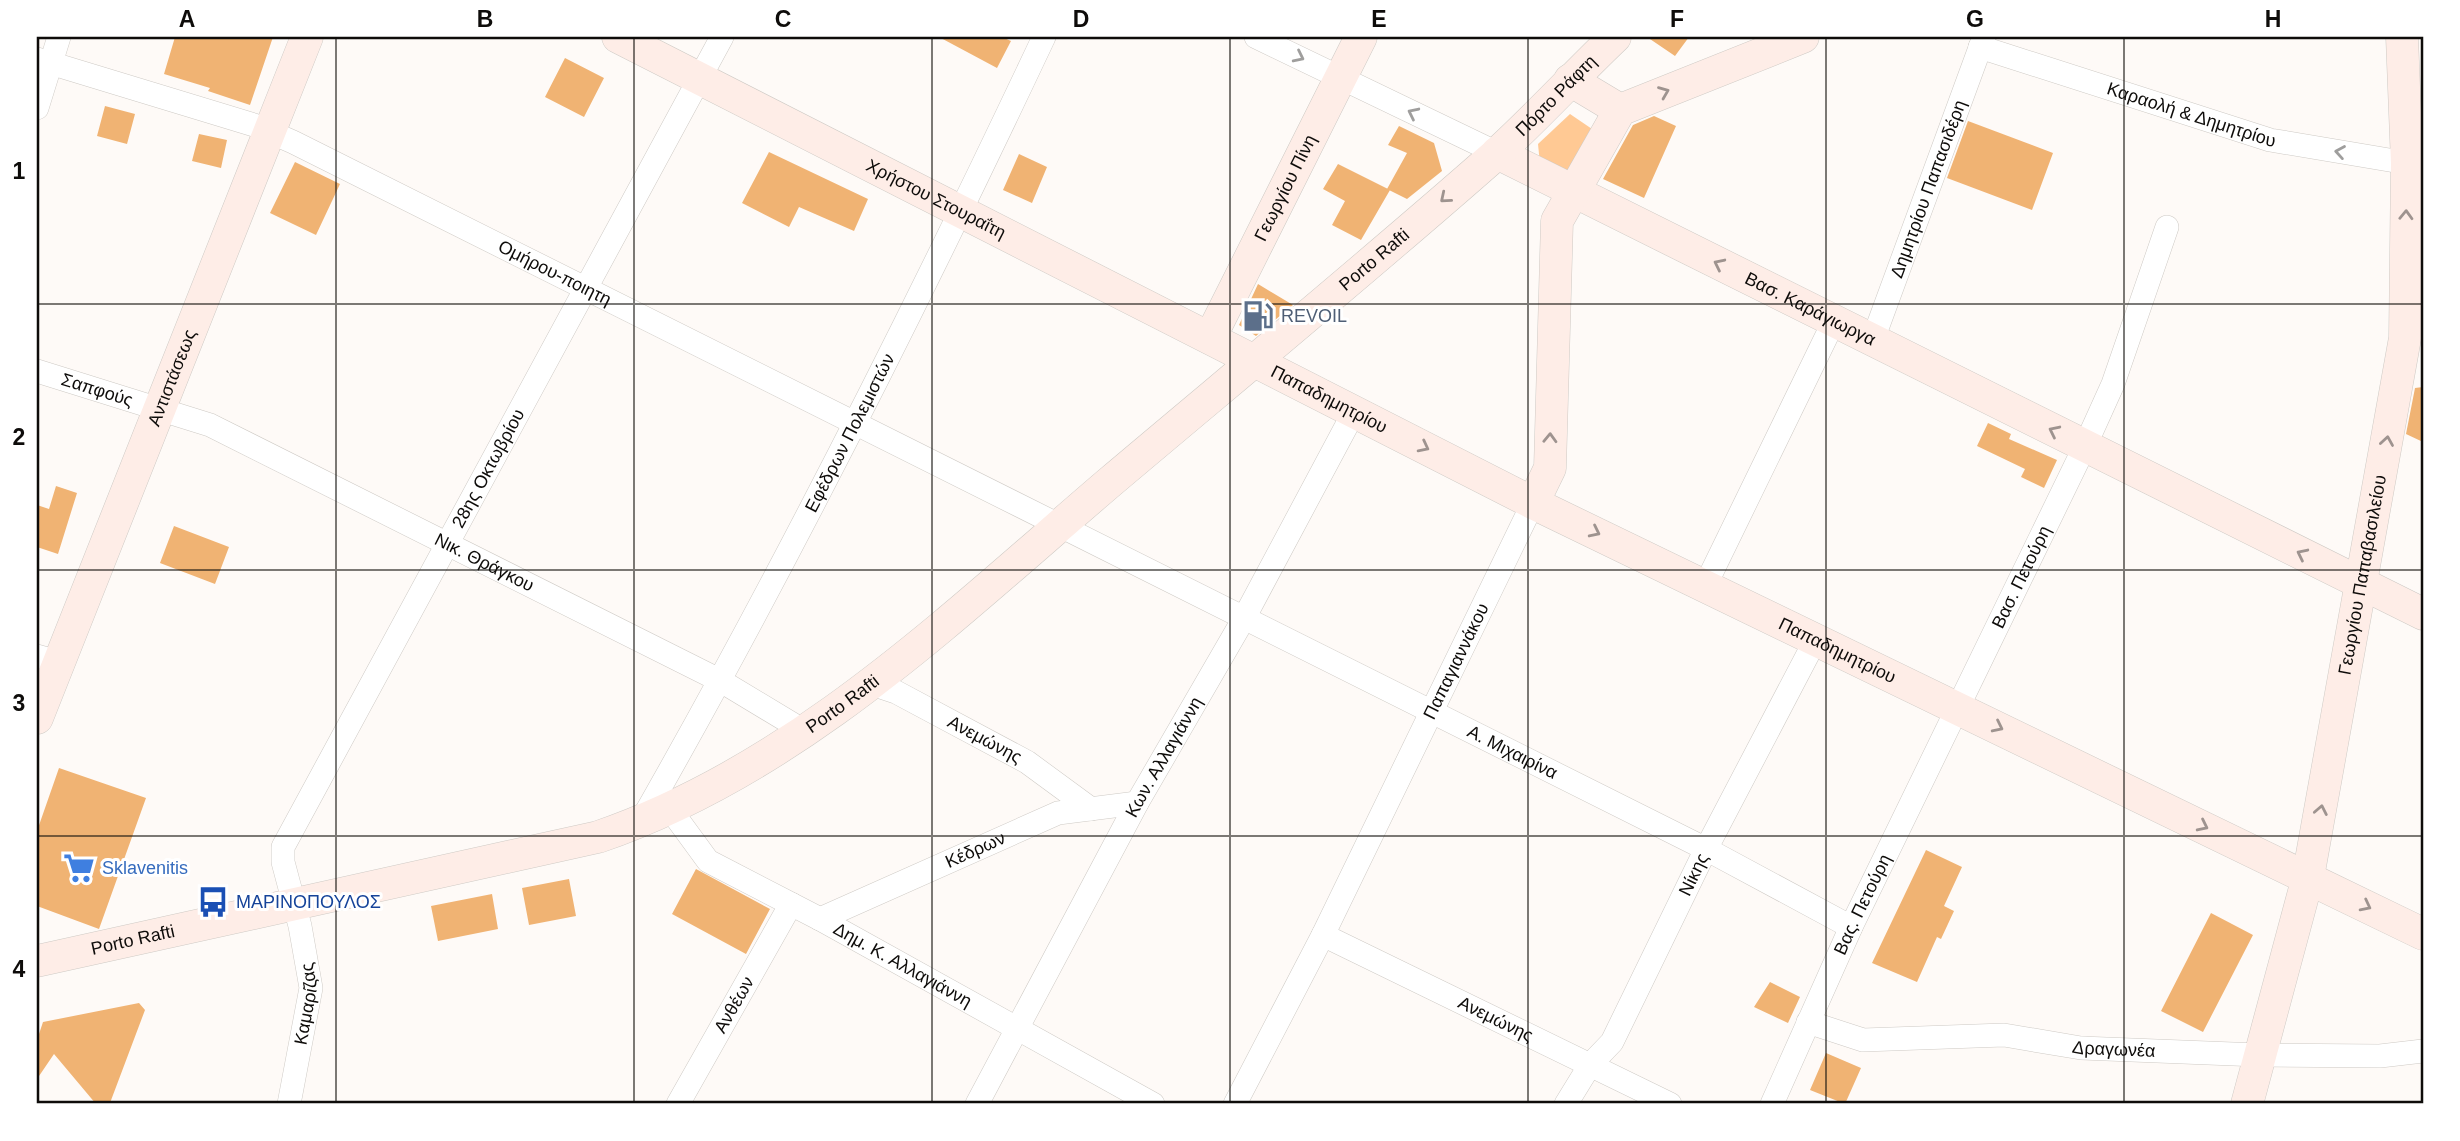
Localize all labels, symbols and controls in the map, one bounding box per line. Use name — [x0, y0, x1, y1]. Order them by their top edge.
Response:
text: A — [179, 6, 195, 32]
text: B — [477, 6, 493, 32]
text: C — [775, 6, 791, 32]
text: D — [1073, 6, 1089, 32]
text: E — [1371, 6, 1387, 32]
text: F — [1670, 6, 1684, 32]
text: G — [1966, 6, 1984, 32]
text: H — [2265, 6, 2281, 32]
one-way arrow — [1292, 49, 1304, 63]
street label: Πόρτο Ράφτη — [1512, 51, 1600, 140]
street label: Καραολή & Δημητρίου — [2104, 78, 2277, 151]
one-way arrow — [1658, 87, 1670, 101]
street label: Δημητρίου Παπασιδέρη — [1886, 97, 1970, 281]
one-way arrow — [1408, 107, 1420, 121]
street label: Γεωργίου Πίνη — [1250, 131, 1320, 244]
one-way arrow — [2334, 145, 2346, 160]
street label: Χρήστου Στουραΐτη — [863, 155, 1009, 243]
text: 1 — [13, 158, 26, 184]
one-way arrow — [1440, 189, 1452, 202]
one-way arrow — [2398, 210, 2414, 220]
street label: Porto Rafti — [1335, 224, 1413, 295]
street label: Ομήρου-ποιητη — [495, 236, 615, 310]
one-way arrow — [1714, 258, 1726, 272]
street label: Βασ. Καράγιωργα — [1742, 268, 1879, 350]
fuel station icon: REVOIL — [1241, 299, 1275, 333]
place label: REVOIL — [1281, 306, 1347, 326]
street label: Αντιστάσεως — [144, 326, 200, 429]
street label: Εφέδρων Πολεμιστών — [801, 350, 899, 515]
street label: Παπαδημητρίου — [1268, 361, 1391, 437]
street label: Σαπφούς — [59, 369, 136, 410]
street label: 28ης Οκτωβρίου — [448, 405, 529, 531]
text: 2 — [13, 424, 25, 450]
one-way arrow — [2049, 425, 2061, 439]
one-way arrow — [1543, 432, 1558, 443]
one-way arrow — [2379, 435, 2394, 447]
one-way arrow — [1417, 439, 1429, 453]
street label: Γεωργίου Παπαβασιλείου — [2335, 473, 2390, 677]
street label: Βασ. Πετούρη — [1988, 523, 2055, 632]
one-way arrow — [1588, 524, 1600, 538]
street label: Νικ. Θράγκου — [431, 529, 537, 596]
one-way arrow — [2297, 548, 2309, 562]
street label: Παπαγιαννάκου — [1419, 600, 1493, 722]
street label: Παπαδημητρίου — [1776, 614, 1899, 687]
street label: Porto Rafti — [802, 671, 883, 737]
text: 3 — [13, 690, 25, 716]
street label: Κων. Αλλαγιάννη — [1121, 693, 1206, 821]
street label: Ανεμώνης — [944, 712, 1025, 767]
one-way arrow — [1991, 719, 2003, 733]
street label: Α. Μιχαιρίνα — [1464, 721, 1561, 783]
one-way arrow — [2313, 804, 2328, 816]
one-way arrow — [2196, 818, 2208, 832]
street label: Κέδρων — [942, 828, 1008, 872]
street label: Νίκης — [1675, 850, 1713, 899]
supermarket icon: Sklavenitis — [62, 851, 96, 885]
street label: Βας. Πετούρη — [1830, 851, 1895, 958]
place label: Sklavenitis — [102, 858, 188, 878]
bus stop icon: ΜΑΡΙΝΟΠΟΥΛΟΣ — [196, 885, 230, 919]
place label: ΜΑΡΙΝΟΠΟΥΛΟΣ — [236, 892, 381, 912]
one-way arrow — [2359, 897, 2371, 911]
street label: Δημ. Κ. Αλλαγιάννη — [830, 918, 975, 1011]
street label: Porto Rafti — [89, 921, 176, 959]
text: 4 — [13, 956, 26, 982]
street label: Καμαρίζας — [290, 961, 321, 1046]
street label: Ανθέων — [710, 973, 758, 1037]
street label: Ανεμώνης — [1455, 992, 1537, 1046]
street label: Δραγωνέα — [2071, 1037, 2156, 1061]

